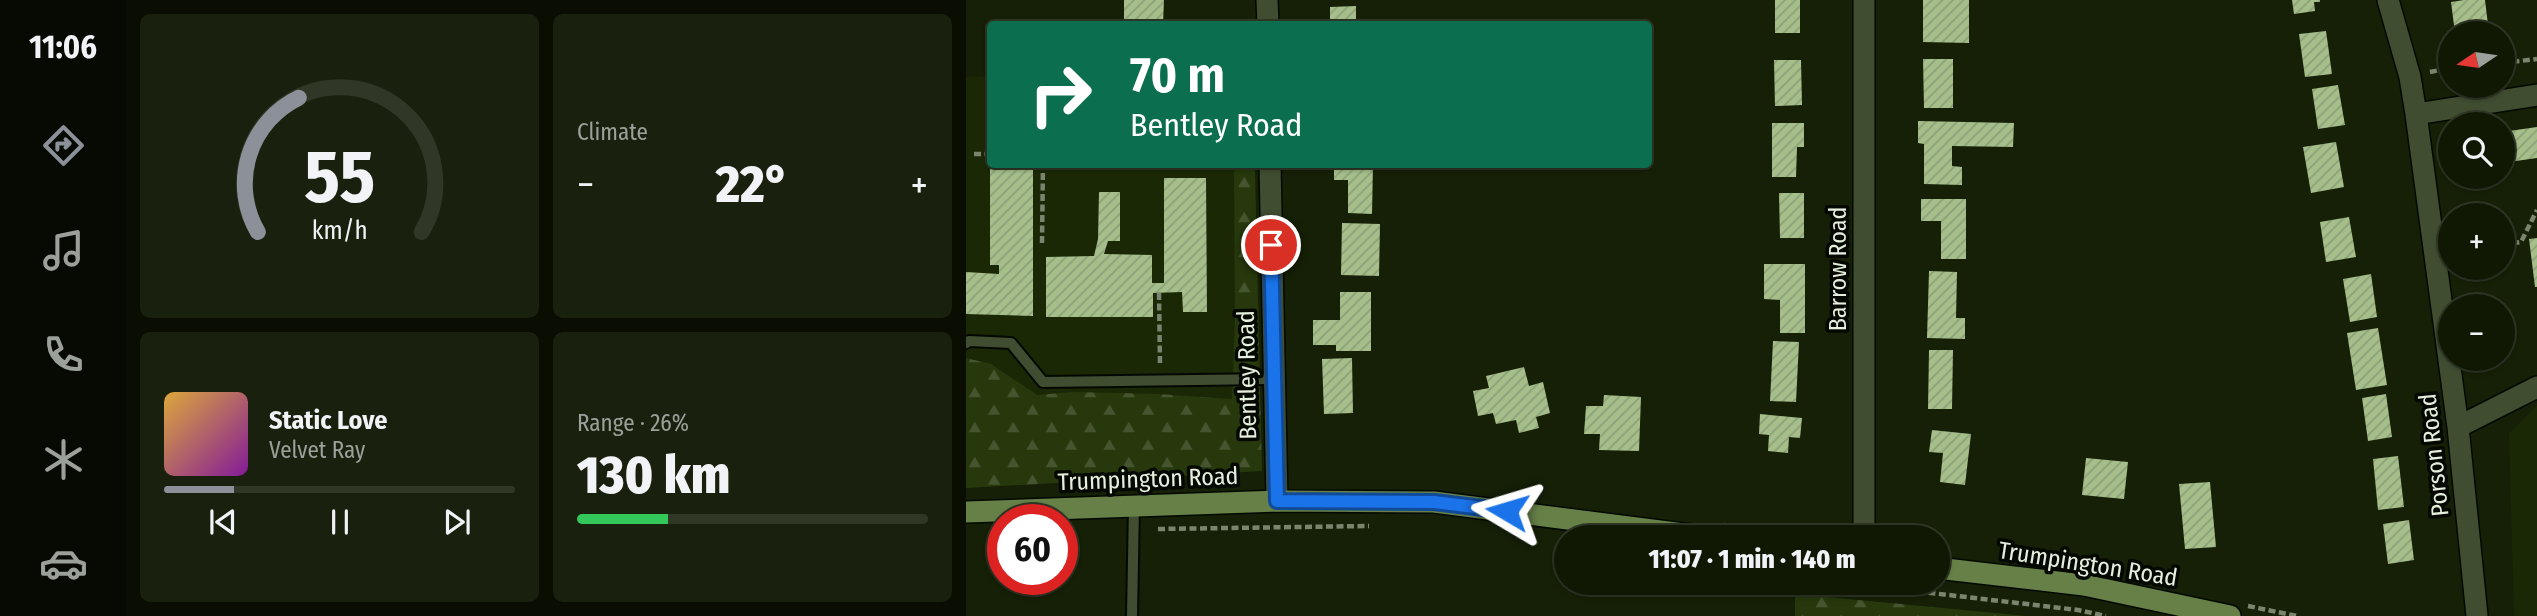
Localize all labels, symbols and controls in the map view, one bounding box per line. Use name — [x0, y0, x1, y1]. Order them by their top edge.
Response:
north arrow — [2438, 21, 2515, 98]
map controls — [2438, 21, 2515, 371]
text: 11:06 — [29, 28, 97, 66]
text: 70 m — [1130, 46, 1225, 105]
icon: right — [1015, 49, 1106, 140]
text: Bentley Road — [1130, 106, 1302, 144]
button: search — [2438, 112, 2515, 189]
text: Climate — [577, 118, 648, 146]
icon: directions — [39, 121, 88, 170]
text: 55 — [304, 134, 375, 221]
text: 22° — [716, 153, 789, 216]
text: − — [577, 162, 594, 208]
text: + — [911, 162, 928, 208]
button: + — [2438, 203, 2515, 280]
street label: Barrow Road — [1824, 207, 1852, 331]
pin — [1241, 215, 1301, 275]
text: km/h — [312, 216, 367, 246]
icon: music — [39, 226, 88, 275]
icon: arrive — [1252, 226, 1290, 264]
button: − — [2438, 294, 2515, 371]
street label: Bentley Road — [1232, 310, 1262, 440]
icon: phone — [39, 330, 88, 379]
street label: Porson Road — [2414, 392, 2454, 518]
text: Static Love — [269, 405, 387, 436]
text: Range · 26% — [577, 409, 689, 437]
icon: climate — [39, 435, 88, 484]
text: Velvet Ray — [269, 436, 365, 464]
text: 130 km — [577, 444, 730, 507]
street label: Trumpington Road — [1057, 462, 1239, 496]
position arrow — [1470, 474, 1544, 548]
icon: previous — [204, 503, 242, 541]
icon: pause — [321, 503, 359, 541]
icon: next — [438, 503, 476, 541]
speed limit sign: 60 — [987, 504, 1078, 595]
street label: Trumpington Road — [1997, 536, 2179, 592]
icon: car — [39, 539, 88, 588]
text: 11:07 · 1 min · 140 m — [1649, 544, 1855, 575]

